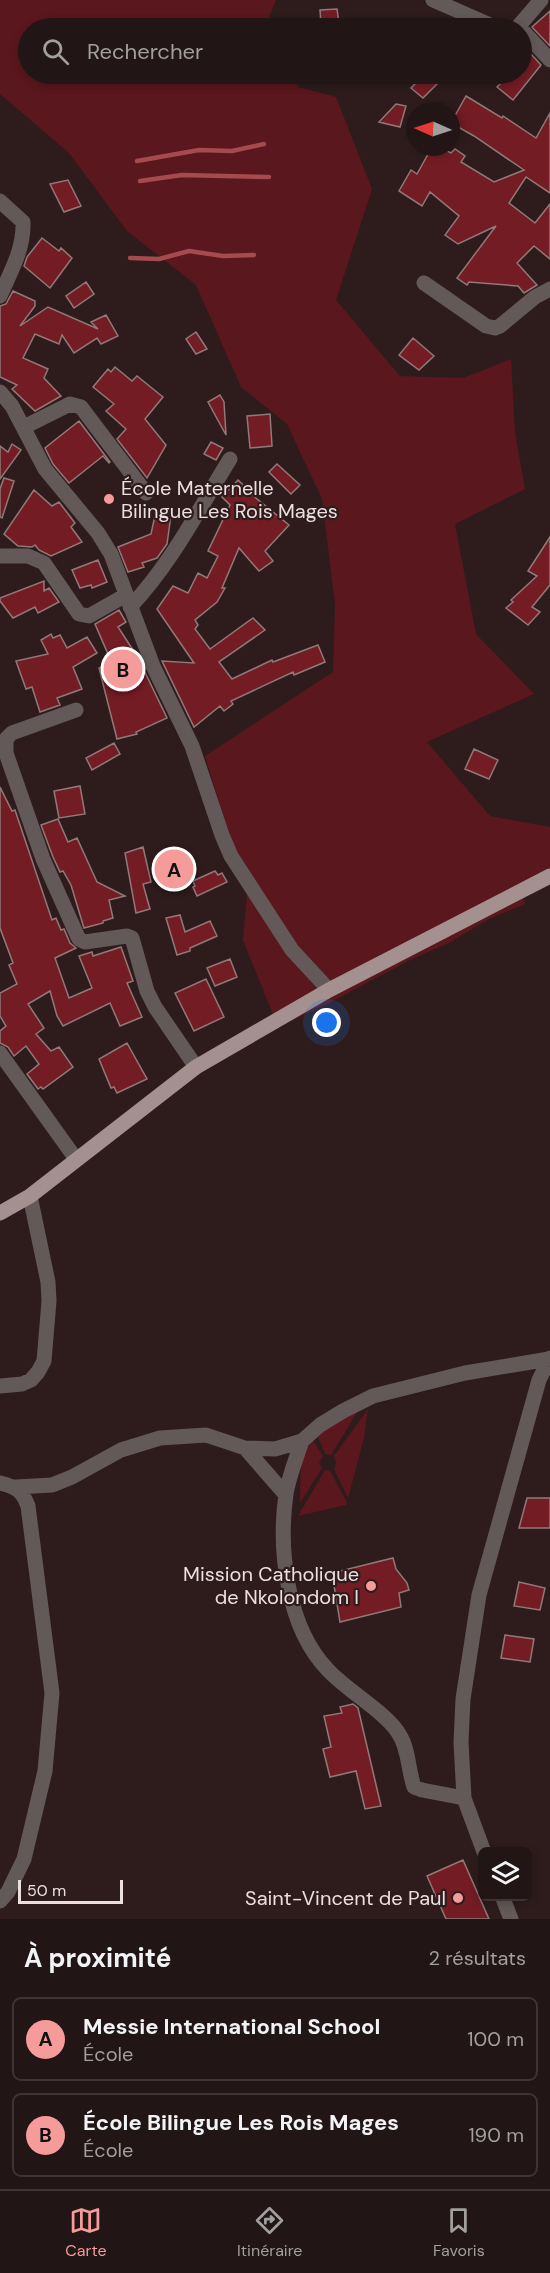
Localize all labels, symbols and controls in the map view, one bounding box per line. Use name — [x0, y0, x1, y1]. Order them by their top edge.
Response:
search box — [18, 18, 532, 84]
icon: search — [39, 35, 72, 68]
text: Rechercher — [87, 37, 203, 66]
north arrow — [406, 102, 460, 156]
place label: École Maternelle Bilingue Les Rois Mages — [121, 475, 338, 524]
marker: École Maternelle Bilingue Les Rois Mages — [102, 492, 116, 506]
pin: B — [104, 646, 142, 692]
pin: A — [154, 846, 194, 892]
your location — [312, 1008, 341, 1037]
place label: Mission Catholique de Nkolondom I — [183, 1561, 359, 1610]
marker: Mission Catholique de Nkolondom I — [364, 1579, 378, 1593]
map controls — [478, 1847, 532, 1901]
button: layers — [478, 1847, 532, 1901]
scale bar — [18, 1877, 123, 1904]
text: 50 m — [27, 1880, 66, 1901]
place label: Saint-Vincent de Paul — [245, 1885, 446, 1911]
marker: Saint-Vincent de Paul — [451, 1891, 465, 1905]
text: À proximité — [24, 1941, 171, 1975]
text: 2 résultats — [429, 1945, 526, 1971]
text: Messie International School — [83, 2012, 380, 2041]
text: A — [38, 2026, 53, 2052]
text: 100 m — [467, 2026, 524, 2052]
text: École — [83, 2041, 133, 2067]
text: École Bilingue Les Rois Mages — [83, 2108, 399, 2137]
text: B — [39, 2122, 52, 2148]
text: 190 m — [468, 2122, 524, 2148]
text: École — [83, 2137, 133, 2163]
tab: Carte — [65, 2204, 107, 2261]
tab: Itinéraire — [237, 2204, 302, 2261]
tab: Favoris — [433, 2204, 485, 2261]

